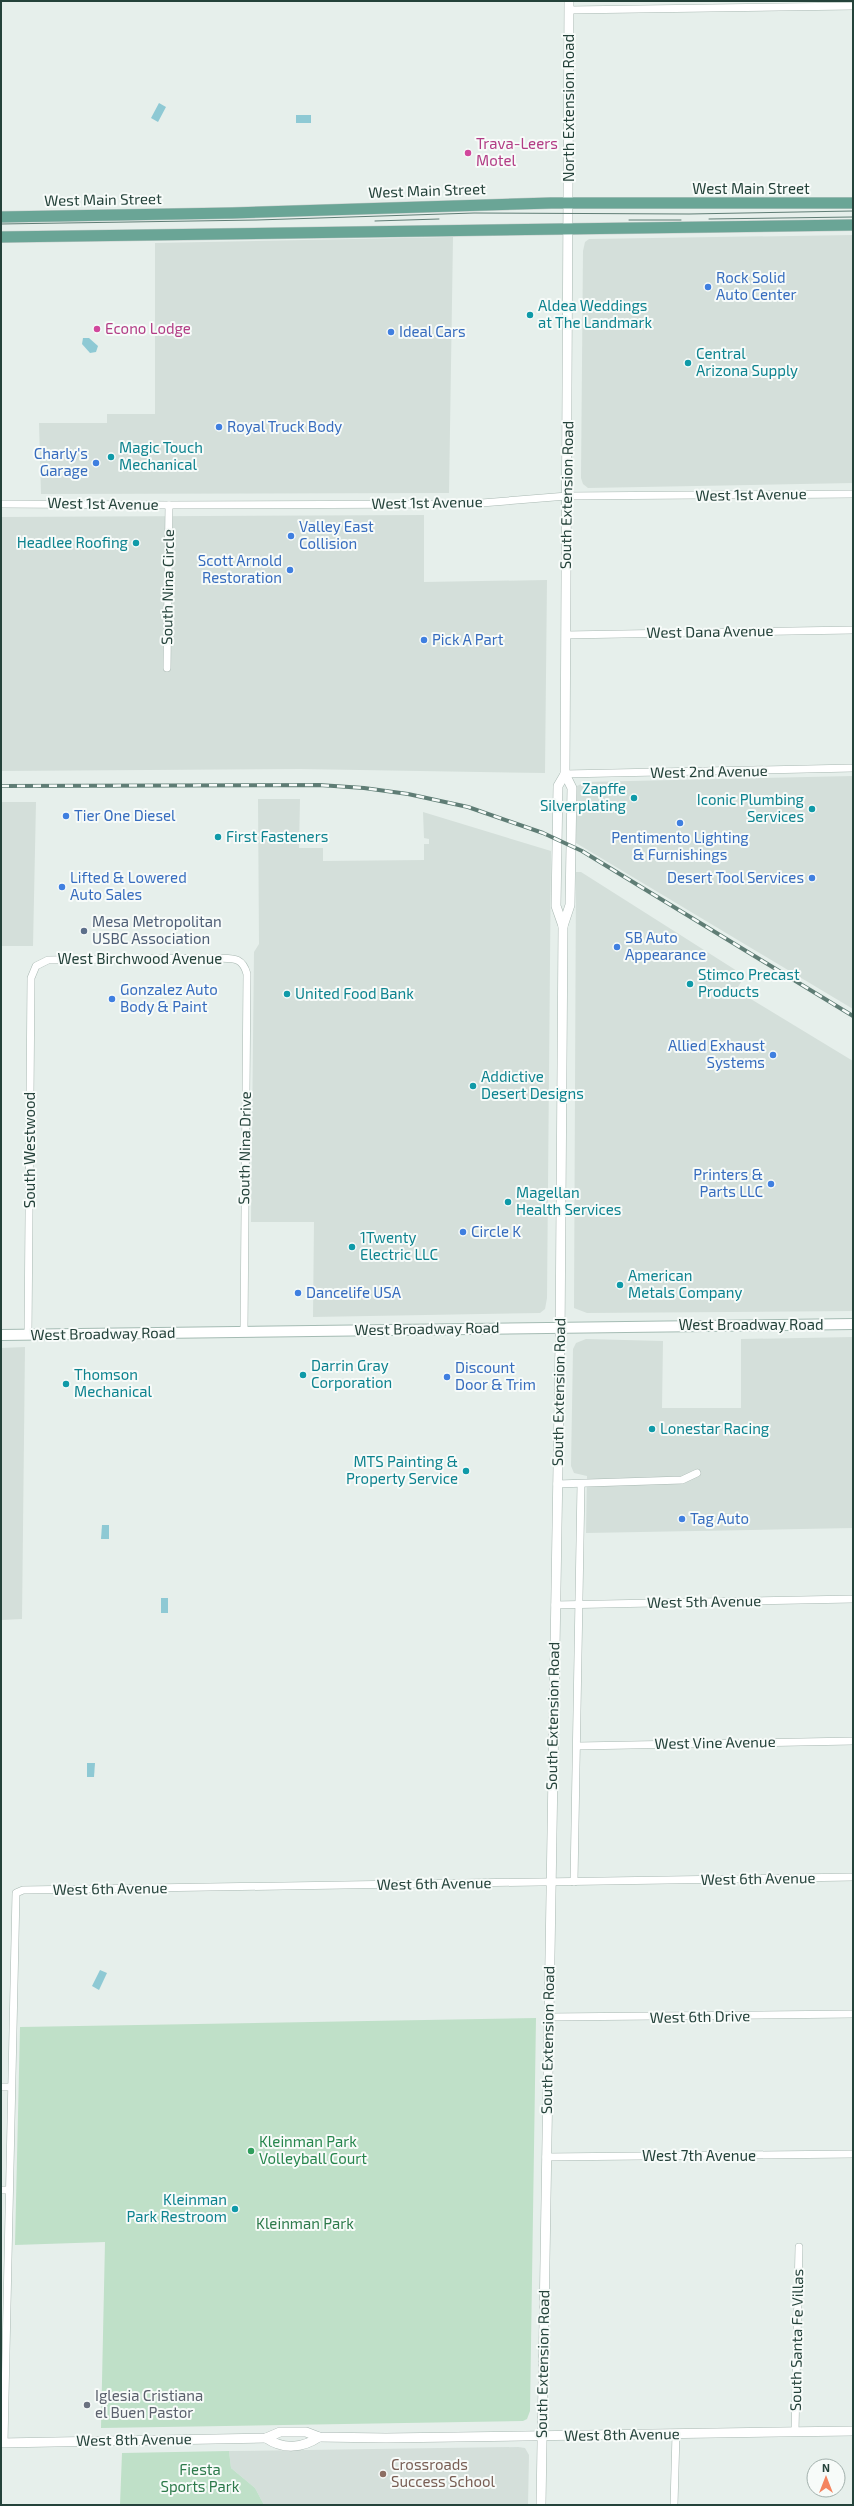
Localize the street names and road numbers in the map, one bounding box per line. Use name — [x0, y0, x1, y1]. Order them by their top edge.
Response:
street label: North Extension Road — [559, 34, 577, 182]
street label: West Main Street — [368, 179, 486, 201]
street label: West Main Street — [692, 179, 810, 197]
street label: West Main Street — [44, 189, 162, 209]
street label: South Extension Road — [556, 421, 576, 569]
street label: West 1st Avenue — [695, 484, 807, 504]
street label: West 1st Avenue — [371, 492, 483, 512]
street label: West 1st Avenue — [47, 493, 159, 513]
street label: South Nina Circle — [157, 529, 177, 645]
street label: West Dana Avenue — [646, 621, 774, 641]
street label: West 2nd Avenue — [650, 761, 768, 781]
street label: West Birchwood Avenue — [58, 949, 222, 967]
street label: South Nina Drive — [234, 1091, 254, 1205]
street label: South Westwood — [20, 1092, 38, 1208]
street label: West Broadway Road — [678, 1315, 824, 1333]
street label: West Broadway Road — [354, 1318, 500, 1338]
street label: South Extension Road — [548, 1318, 568, 1466]
street label: West Broadway Road — [30, 1323, 176, 1343]
street label: West 5th Avenue — [647, 1591, 761, 1611]
street label: South Extension Road — [542, 1642, 562, 1790]
street label: West Vine Avenue — [654, 1732, 776, 1752]
street label: West 6th Avenue — [700, 1868, 816, 1888]
street label: West 6th Avenue — [376, 1873, 492, 1893]
street label: West 6th Avenue — [52, 1878, 168, 1898]
street label: South Extension Road — [537, 1966, 557, 2114]
street label: West 6th Drive — [650, 2006, 750, 2026]
street label: West 7th Avenue — [642, 2146, 756, 2164]
street label: South Santa Fe Villas — [786, 2269, 806, 2411]
street label: South Extension Road — [532, 2290, 552, 2438]
street label: West 8th Avenue — [564, 2424, 680, 2444]
street label: West 8th Avenue — [76, 2429, 192, 2449]

